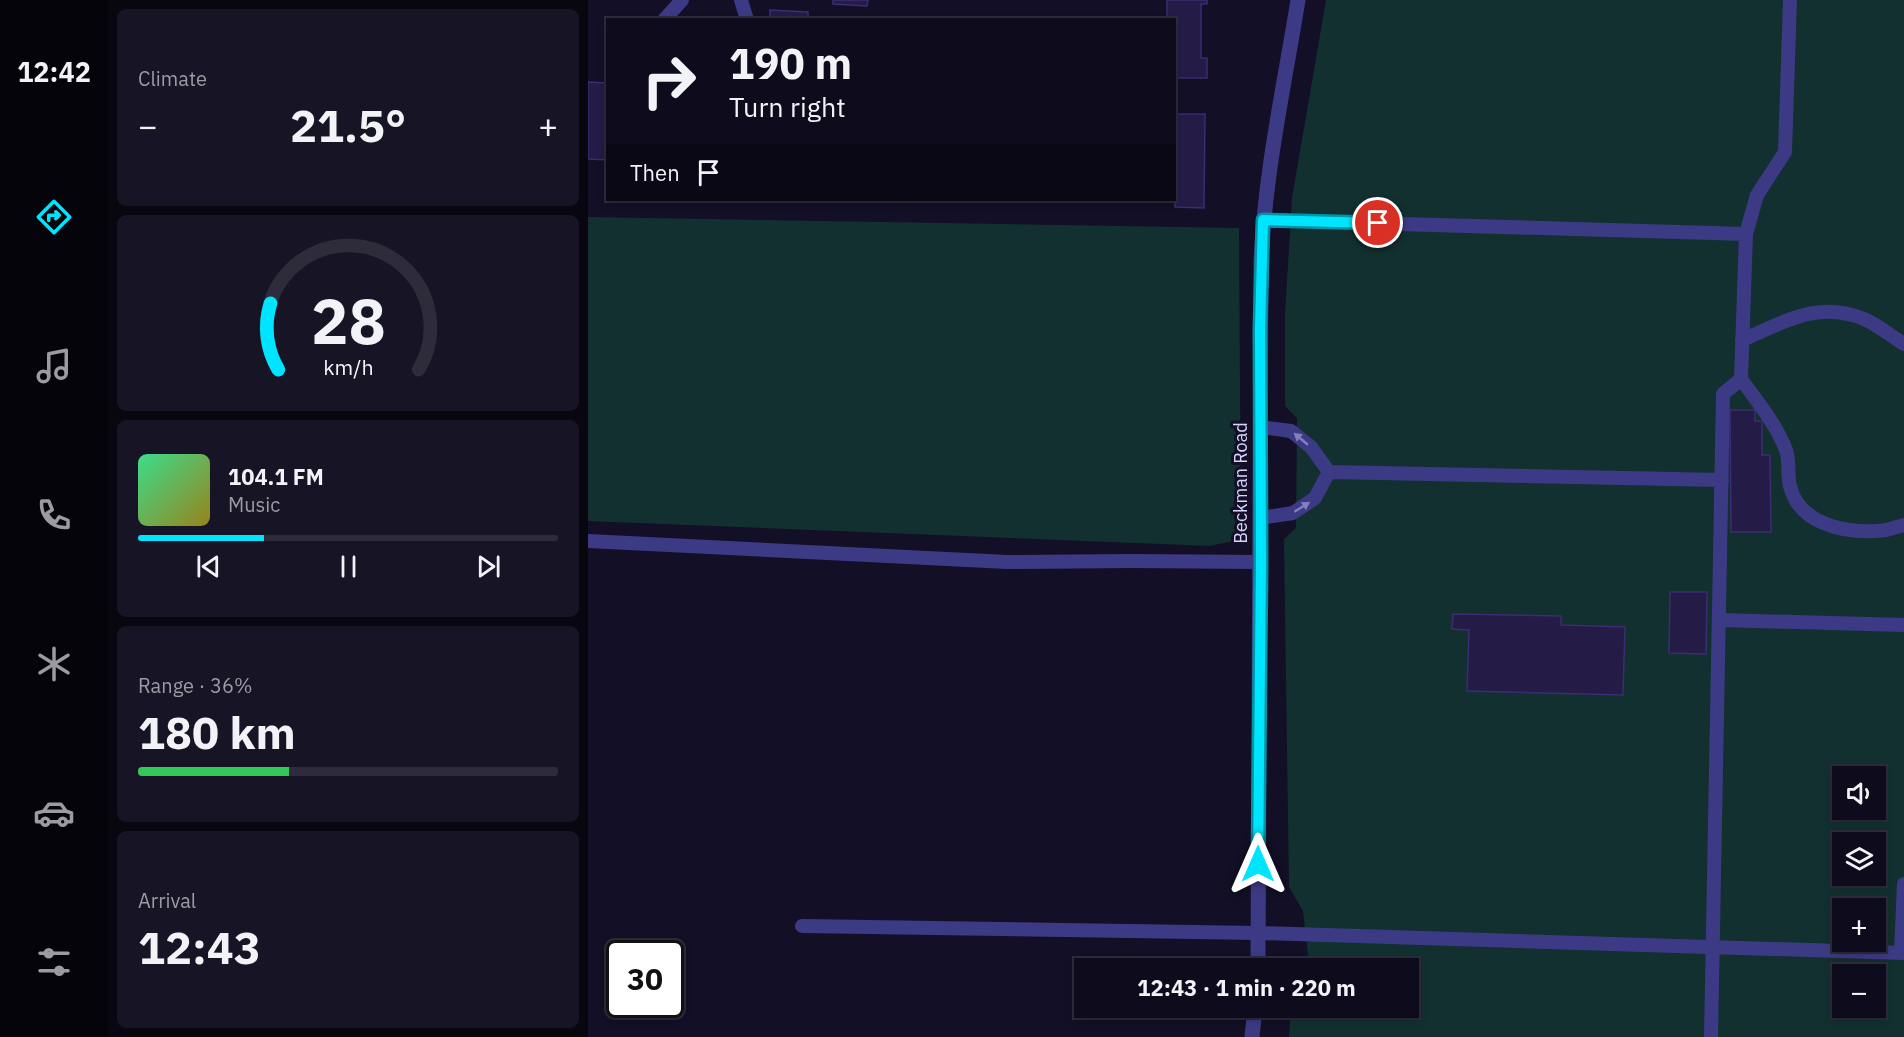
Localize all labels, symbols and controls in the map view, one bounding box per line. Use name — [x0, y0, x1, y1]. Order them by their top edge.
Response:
text: 190 m — [729, 36, 852, 91]
icon: right — [630, 42, 708, 120]
text: 12:42 — [17, 54, 91, 89]
text: Climate — [138, 65, 207, 92]
text: Turn right — [729, 89, 846, 124]
text: 21.5° — [290, 96, 406, 154]
text: − — [138, 104, 158, 147]
text: + — [538, 104, 558, 147]
icon: arrive — [692, 156, 725, 189]
text: Then — [630, 158, 680, 187]
icon: directions — [33, 196, 75, 238]
pin — [1352, 197, 1403, 248]
icon: arrive — [1361, 206, 1394, 239]
text: 28 — [311, 280, 385, 361]
icon: music — [33, 345, 75, 387]
text: km/h — [323, 353, 373, 381]
street label: Beckman Road — [1229, 422, 1252, 544]
one-way arrow — [1294, 433, 1309, 446]
text: 104.1 FM — [228, 462, 324, 491]
text: Music — [228, 491, 280, 518]
icon: phone — [33, 494, 75, 536]
one-way arrow — [1294, 501, 1311, 512]
icon: previous — [192, 550, 225, 583]
icon: pause — [332, 550, 365, 583]
icon: next — [472, 550, 505, 583]
icon: climate — [33, 643, 75, 685]
text: Range · 36% — [138, 672, 253, 699]
text: 180 km — [138, 703, 296, 761]
map controls — [1832, 766, 1886, 1018]
button: sound — [1832, 766, 1886, 820]
icon: car — [33, 792, 75, 834]
position arrow — [1226, 832, 1290, 896]
button: layers — [1832, 832, 1886, 886]
text: Arrival — [138, 887, 196, 914]
button: + — [1832, 898, 1886, 952]
text: 12:43 — [138, 918, 261, 976]
speed limit sign: 30 — [606, 940, 684, 1018]
icon: filters — [33, 941, 75, 983]
button: − — [1832, 964, 1886, 1018]
text: 12:43 · 1 min · 220 m — [1137, 973, 1356, 1002]

